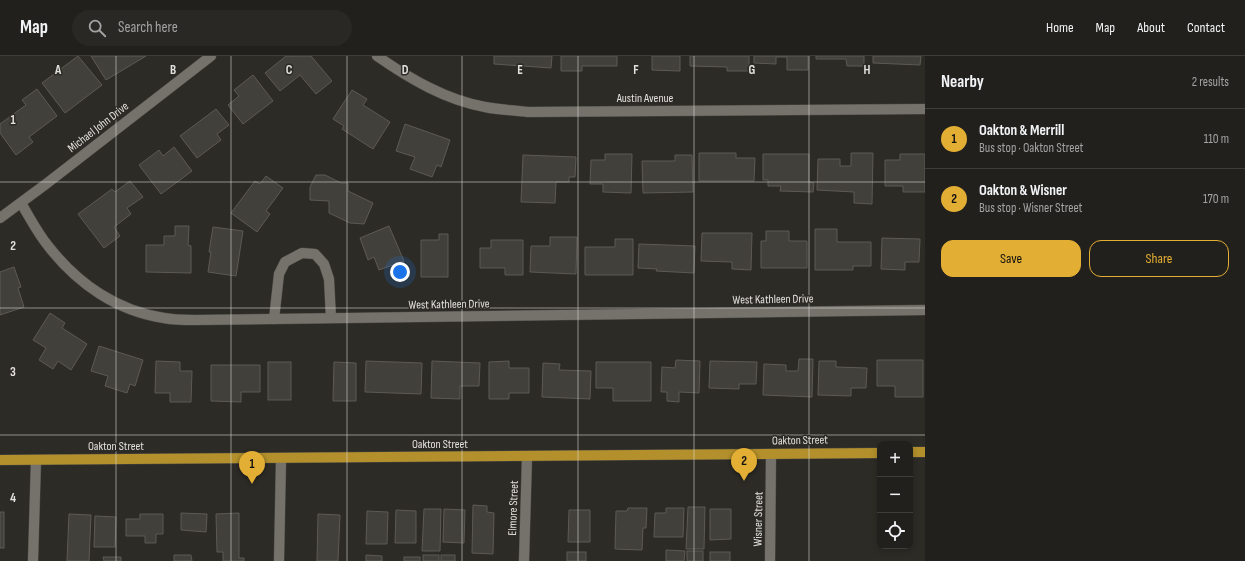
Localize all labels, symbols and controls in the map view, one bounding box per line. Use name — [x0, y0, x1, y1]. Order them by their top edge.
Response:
search box — [72, 10, 352, 46]
text: Map — [20, 16, 48, 39]
icon: search — [86, 17, 108, 39]
text: Search here — [118, 18, 178, 37]
text: Home — [1046, 19, 1074, 36]
text: Map — [1096, 19, 1115, 36]
text: About — [1137, 19, 1165, 36]
text: Contact — [1187, 19, 1225, 36]
text: A — [54, 62, 62, 78]
text: B — [170, 62, 176, 78]
text: C — [286, 62, 293, 78]
text: D — [402, 62, 409, 78]
text: E — [517, 62, 523, 78]
text: F — [633, 62, 639, 78]
text: G — [749, 62, 756, 78]
text: H — [864, 62, 871, 78]
text: Nearby — [941, 72, 984, 92]
text: 2 results — [1192, 74, 1229, 90]
street label: Austin Avenue — [616, 91, 674, 106]
street label: Michael John Drive — [65, 99, 132, 156]
text: 1 — [10, 112, 16, 128]
text: Oakton & Merrill — [979, 121, 1064, 140]
text: 1 — [951, 131, 957, 147]
text: 110 m — [1204, 131, 1229, 147]
text: Bus stop · Oakton Street — [979, 140, 1084, 156]
text: Oakton & Wisner — [979, 181, 1067, 200]
text: 2 — [951, 191, 957, 207]
text: 170 m — [1203, 191, 1229, 207]
text: Bus stop · Wisner Street — [979, 200, 1083, 216]
text: 2 — [10, 238, 16, 254]
button: Save — [941, 240, 1081, 277]
button: Share — [1089, 240, 1229, 277]
your location — [390, 262, 410, 282]
street label: West Kathleen Drive — [732, 291, 814, 308]
street label: West Kathleen Drive — [408, 296, 490, 313]
text: 3 — [10, 364, 16, 380]
street label: Oakton Street — [772, 433, 828, 448]
street label: Oakton Street — [412, 437, 468, 452]
street label: Oakton Street — [88, 439, 144, 454]
map controls — [877, 441, 913, 549]
button: + — [877, 441, 913, 477]
pin: 2 — [731, 448, 757, 481]
pin: 1 — [239, 451, 265, 484]
button: − — [877, 477, 913, 513]
street label: Elmore Street — [505, 480, 522, 536]
text: 4 — [10, 490, 16, 506]
street label: Wisner Street — [751, 491, 766, 547]
button: locate — [877, 513, 913, 549]

